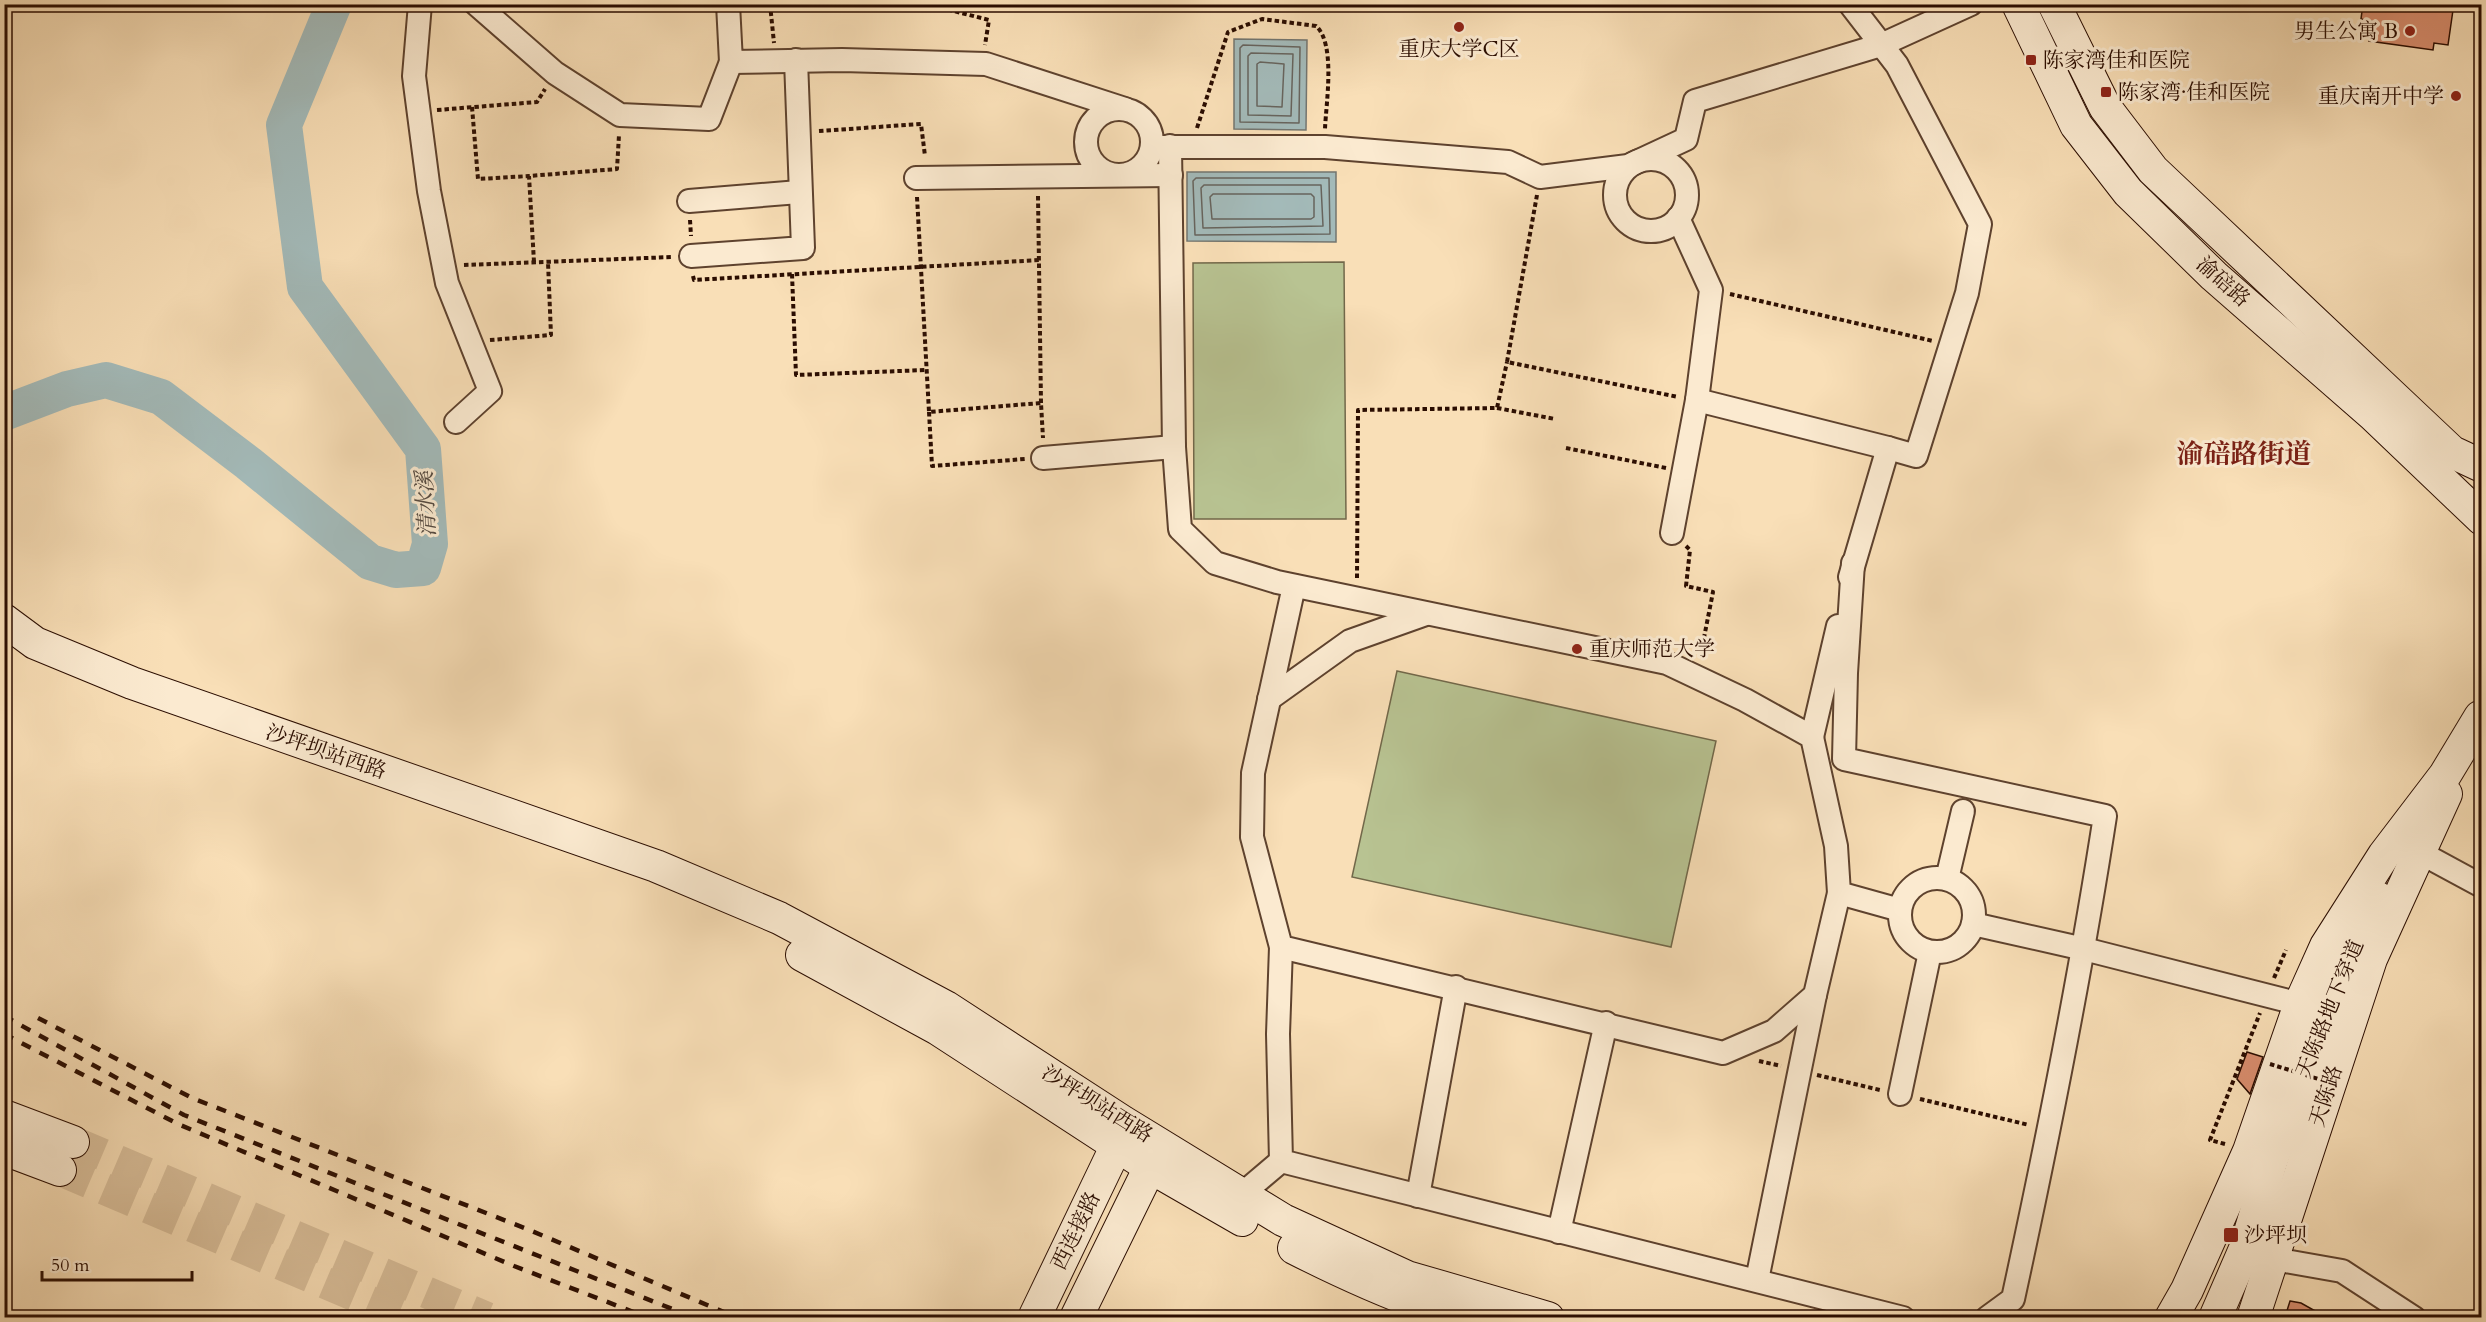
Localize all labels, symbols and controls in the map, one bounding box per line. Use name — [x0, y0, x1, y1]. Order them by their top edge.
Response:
place label: 男生公寓 B — [2294, 17, 2398, 46]
marker: 重庆大学C区 — [1452, 20, 1466, 34]
marker: 男生公寓 B — [2403, 24, 2417, 38]
place label: 重庆大学C区 — [1398, 35, 1520, 64]
place label: 陈家湾佳和医院 — [2043, 46, 2190, 75]
marker: 陈家湾佳和医院 — [2024, 53, 2038, 67]
place label: 陈家湾·佳和医院 — [2118, 78, 2270, 107]
place label: 重庆南开中学 — [2318, 82, 2444, 111]
marker: 陈家湾·佳和医院 — [2099, 85, 2113, 99]
marker: 重庆南开中学 — [2449, 89, 2463, 103]
street label: 渝碚路 — [2190, 250, 2256, 314]
district label: 渝碚路街道 — [2177, 436, 2312, 473]
water label: 清水溪 — [409, 468, 443, 538]
place label: 重庆师范大学 — [1589, 635, 1715, 664]
marker: 重庆师范大学 — [1570, 642, 1584, 656]
street label: 沙坪坝站西路 — [262, 718, 390, 786]
street label: 天陈路地下穿道 — [2289, 935, 2371, 1083]
street label: 沙坪坝站西路 — [1036, 1058, 1158, 1150]
street label: 天陈路 — [2302, 1062, 2350, 1130]
street label: 西连接路 — [1045, 1187, 1107, 1275]
place label: 沙坪坝 — [2244, 1221, 2307, 1250]
marker: 沙坪坝 — [2222, 1226, 2240, 1244]
scale bar — [42, 1244, 192, 1282]
text: 50 m — [51, 1253, 90, 1278]

